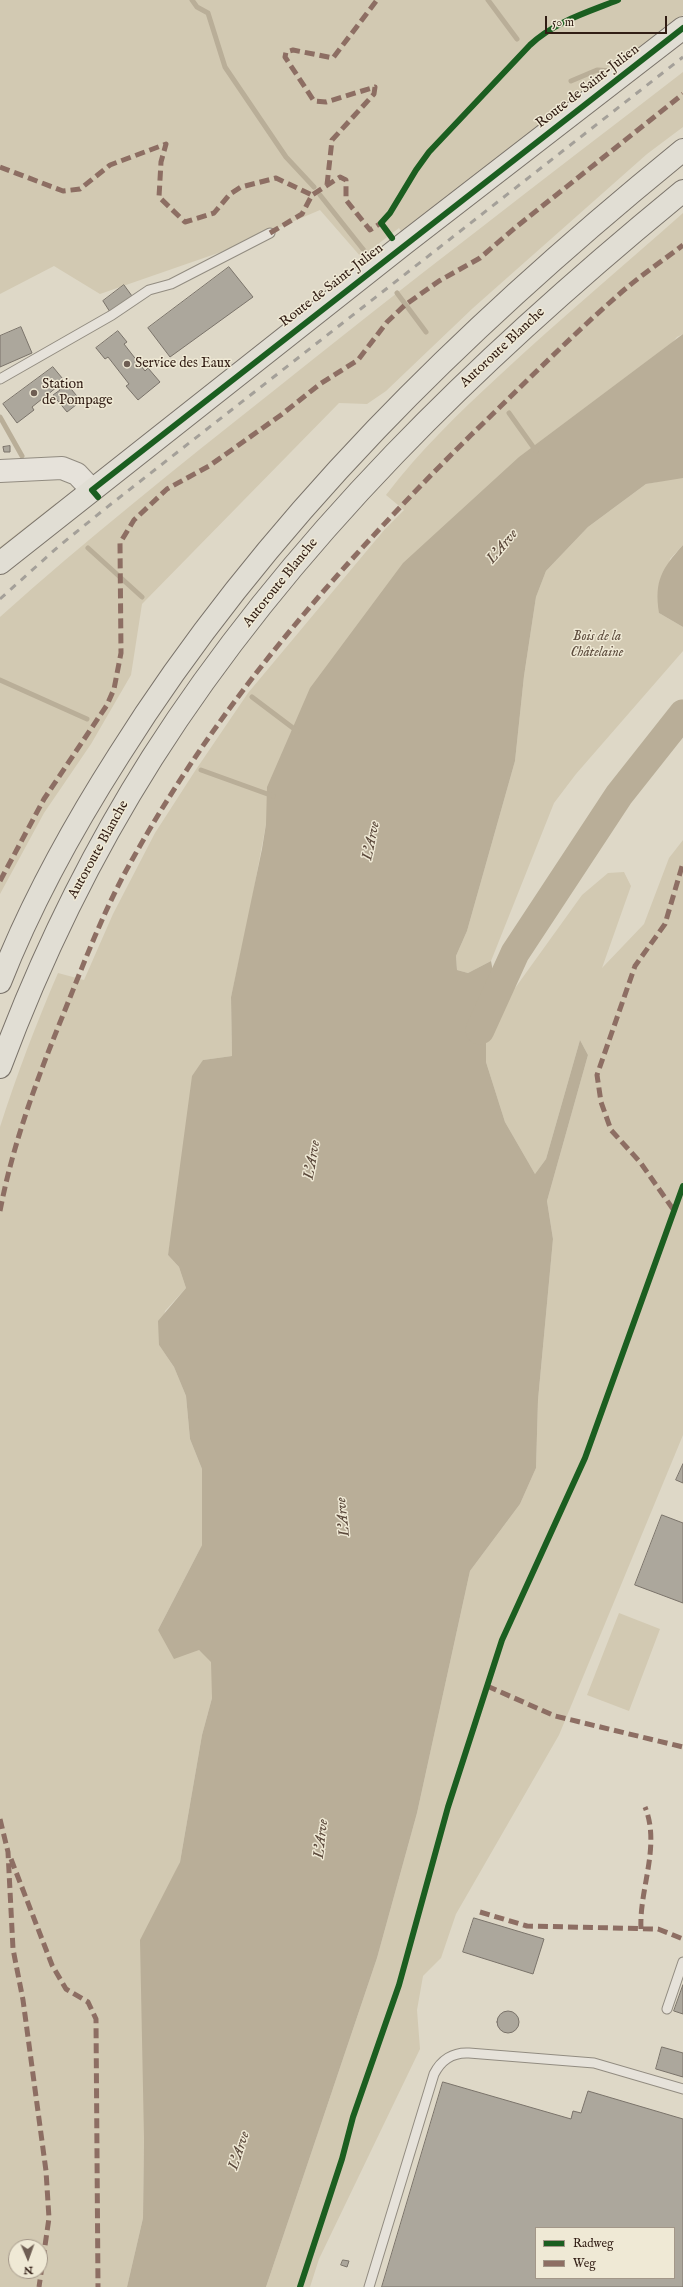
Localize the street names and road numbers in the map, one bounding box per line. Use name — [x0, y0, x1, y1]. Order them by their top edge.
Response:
street label: Route de Saint-Julien — [533, 42, 643, 132]
street label: Route de Saint-Julien — [277, 241, 387, 331]
street label: Autoroute Blanche — [457, 304, 549, 392]
street label: Autoroute Blanche — [240, 535, 322, 631]
street label: Autoroute Blanche — [65, 798, 133, 902]

